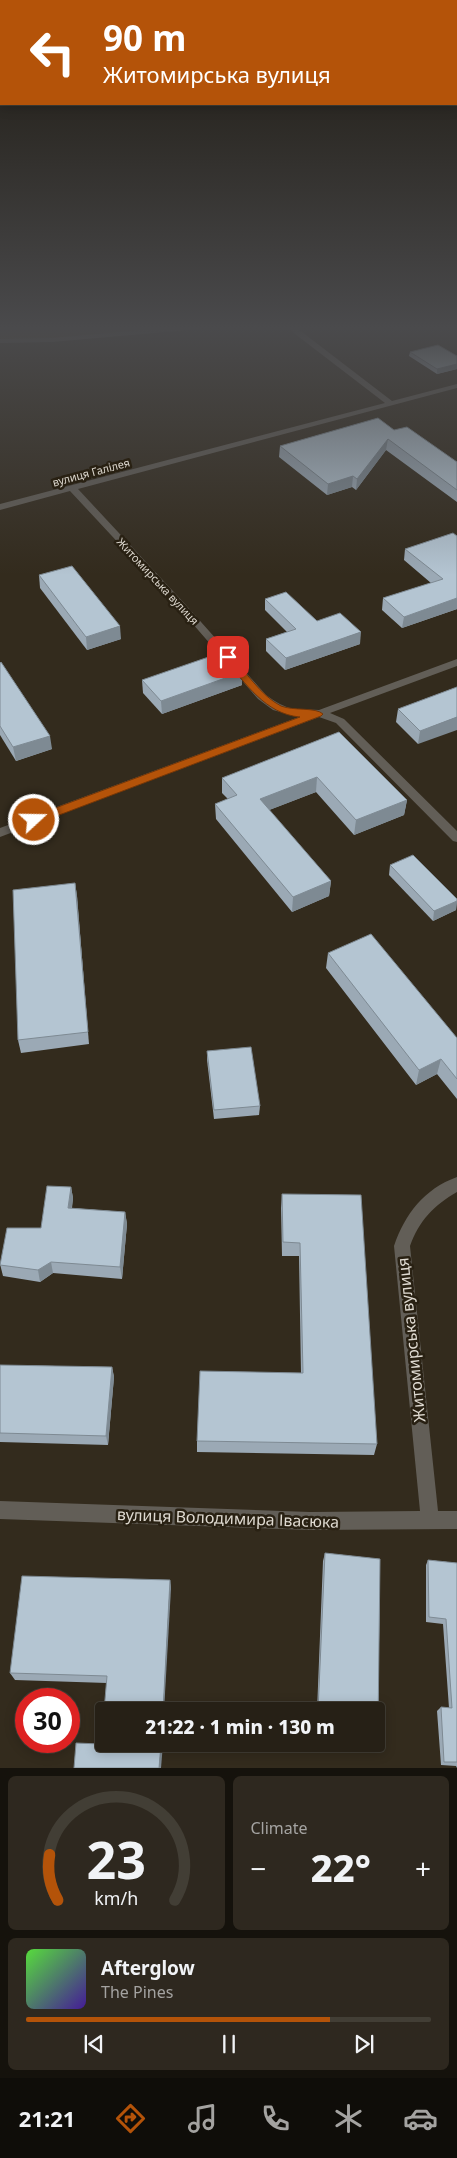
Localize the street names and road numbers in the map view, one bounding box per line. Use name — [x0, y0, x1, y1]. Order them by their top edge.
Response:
street label: вулиця Галілея — [51, 454, 131, 490]
street label: Житомирська вулиця — [114, 534, 202, 628]
street label: Житомирська вулиця — [391, 1257, 431, 1423]
street label: вулиця Володимира Івасюка — [117, 1503, 339, 1533]

